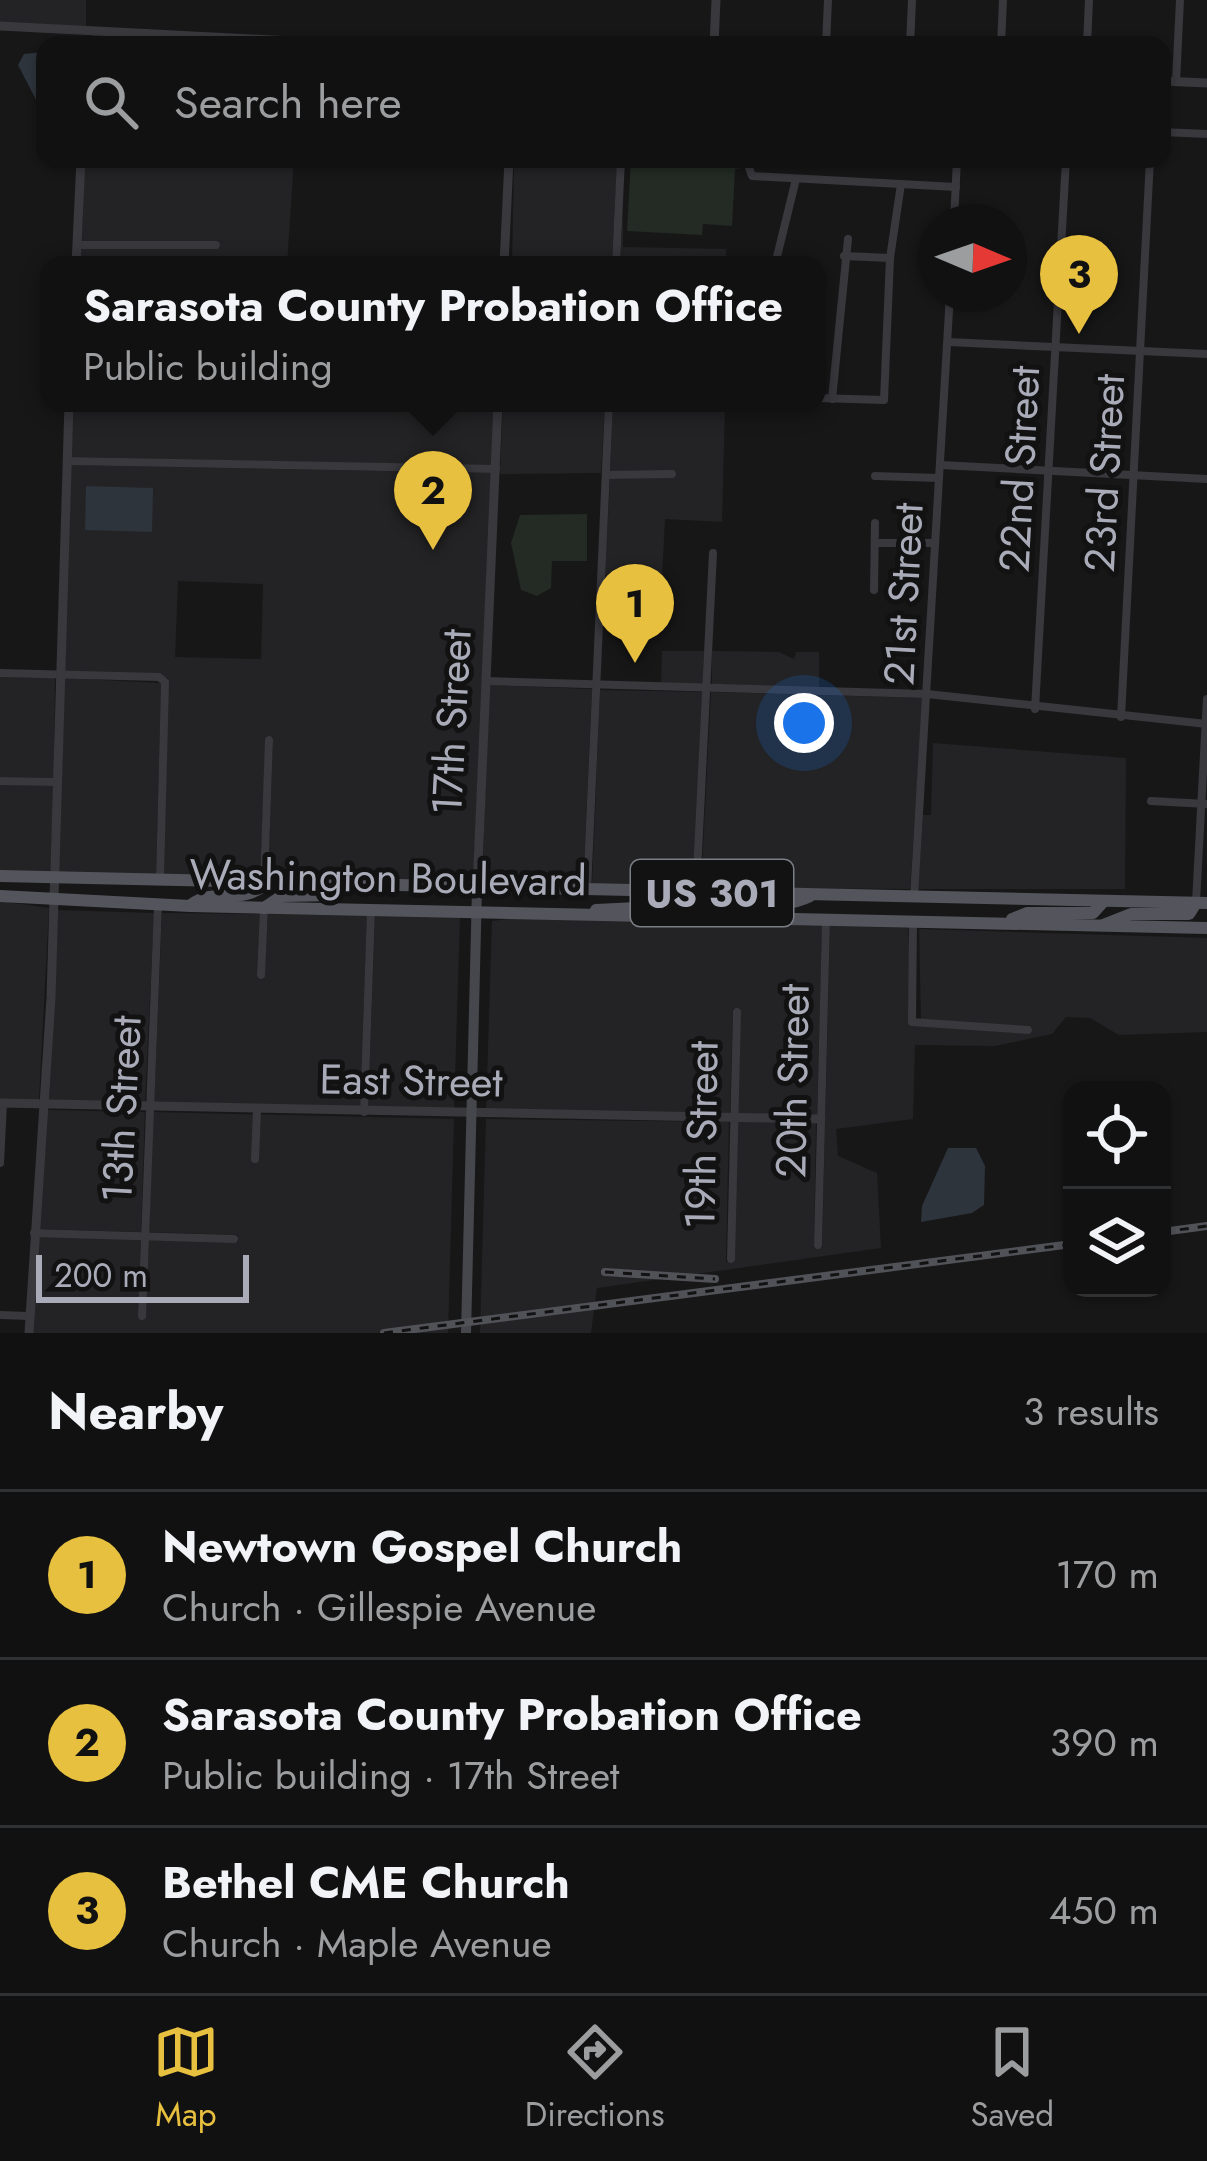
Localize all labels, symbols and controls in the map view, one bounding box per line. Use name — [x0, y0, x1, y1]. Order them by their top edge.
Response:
search box — [36, 36, 1171, 168]
icon: search — [78, 69, 144, 135]
text: Search here — [174, 70, 402, 135]
north arrow — [919, 204, 1027, 312]
pin: 3 — [1040, 235, 1118, 334]
popup — [40, 256, 826, 412]
text: Sarasota County Probation Office — [83, 273, 783, 338]
text: Public building — [83, 338, 333, 395]
street label: 22nd Street — [984, 364, 1055, 574]
street label: 23rd Street — [1069, 373, 1140, 573]
pin: 2 — [394, 451, 472, 550]
street label: 21st Street — [868, 501, 939, 687]
pin: 1 — [596, 564, 674, 663]
street label: 17th Street — [416, 628, 487, 816]
your location — [774, 693, 834, 753]
street label: Washington Boulevard — [189, 844, 587, 911]
road number: US 301 — [631, 860, 793, 926]
street label: 20th Street — [760, 983, 825, 1179]
street label: 13th Street — [86, 1014, 157, 1204]
street label: 19th Street — [669, 1040, 734, 1230]
street label: East Street — [319, 1048, 503, 1113]
map controls — [1063, 1081, 1171, 1297]
button: locate — [1063, 1081, 1171, 1189]
button: layers — [1063, 1189, 1171, 1297]
scale bar — [36, 1249, 249, 1302]
text: 200 m — [54, 1252, 148, 1299]
text: Nearby — [48, 1374, 223, 1448]
text: 3 results — [1023, 1383, 1159, 1440]
text: Newtown Gospel Church — [162, 1514, 682, 1579]
text: 1 — [77, 1546, 97, 1603]
text: 170 m — [1055, 1546, 1159, 1603]
text: Church · Gillespie Avenue — [162, 1579, 596, 1636]
text: Sarasota County Probation Office — [162, 1682, 862, 1747]
text: 2 — [74, 1714, 100, 1771]
text: 390 m — [1050, 1714, 1159, 1771]
text: Public building · 17th Street — [162, 1747, 619, 1804]
text: Bethel CME Church — [162, 1850, 570, 1915]
text: 3 — [75, 1882, 99, 1939]
text: 450 m — [1049, 1882, 1159, 1939]
text: Church · Maple Avenue — [162, 1915, 552, 1972]
tab: Map — [153, 2019, 219, 2138]
tab: Directions — [525, 2019, 665, 2138]
tab: Saved — [970, 2019, 1054, 2138]

